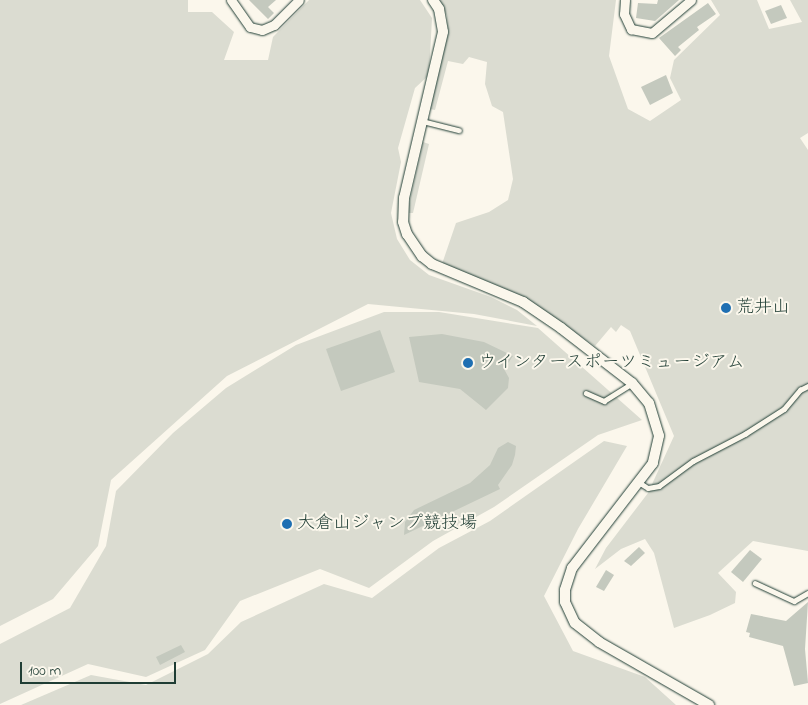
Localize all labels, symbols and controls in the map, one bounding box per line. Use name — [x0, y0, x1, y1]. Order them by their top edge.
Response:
place label: 荒井山 — [736, 297, 790, 319]
marker: 荒井山 — [720, 302, 732, 314]
place label: ウインタースポーツミュージアム — [478, 352, 748, 374]
marker: ウインタースポーツミュージアム — [462, 357, 474, 369]
place label: 大倉山ジャンプ競技場 — [297, 513, 477, 535]
marker: 大倉山ジャンプ競技場 — [281, 518, 293, 530]
scale bar — [22, 652, 179, 684]
text: 100 m — [28, 660, 61, 682]

